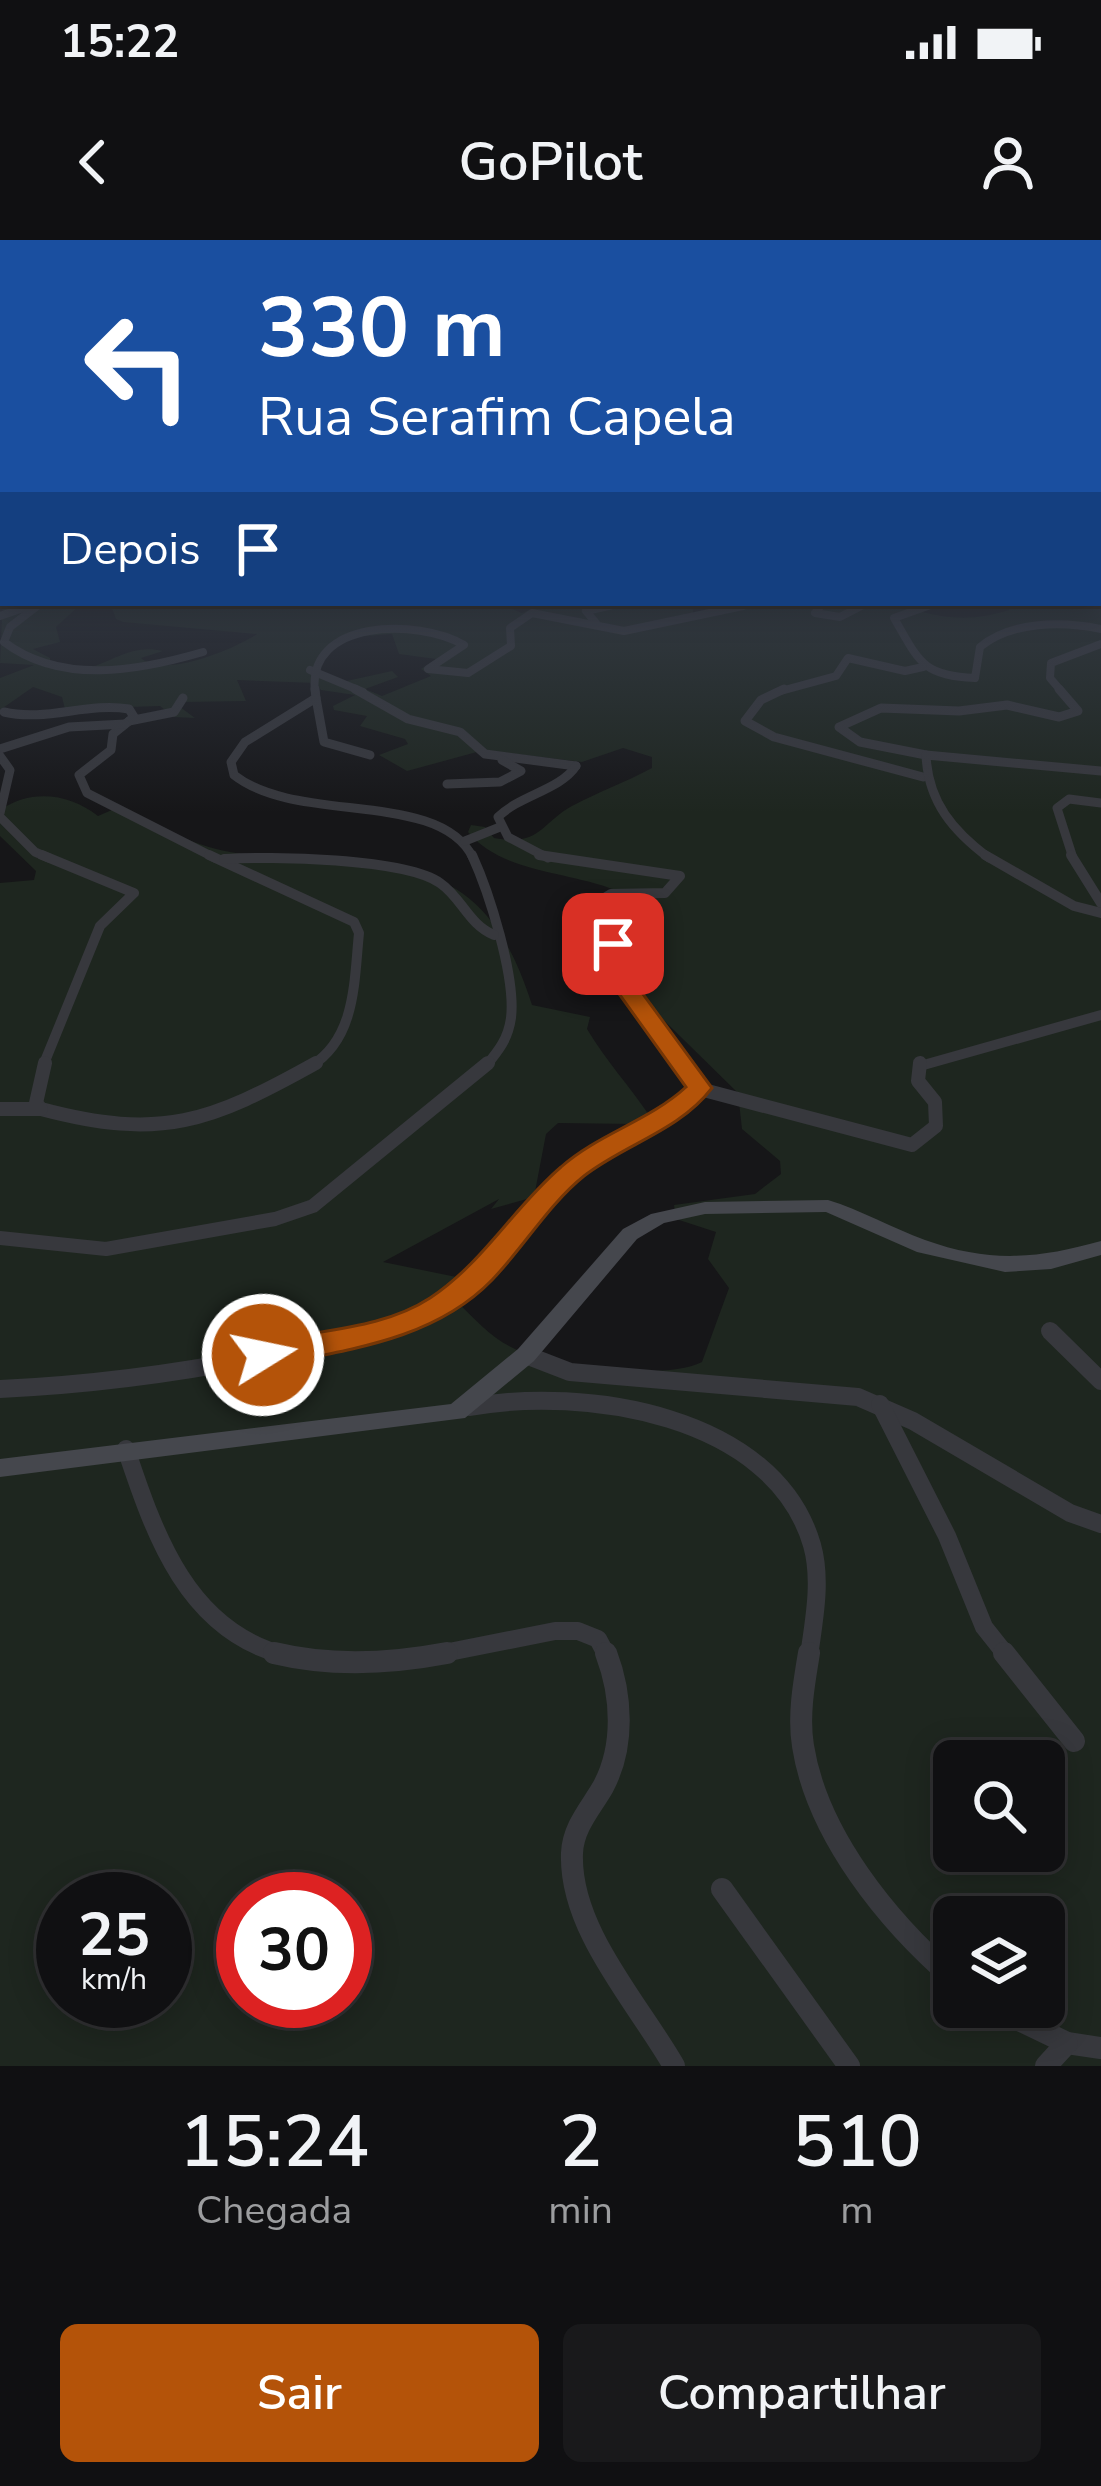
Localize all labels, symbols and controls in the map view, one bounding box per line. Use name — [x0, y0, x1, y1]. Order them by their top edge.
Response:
text: 15:22 — [60, 12, 179, 73]
text: GoPilot — [459, 125, 642, 199]
icon: back — [60, 129, 126, 195]
icon: person — [975, 129, 1041, 195]
text: 330 m — [258, 271, 506, 386]
icon: left — [60, 288, 216, 444]
text: Rua Serafim Capela — [258, 380, 736, 454]
icon: arrive — [225, 516, 291, 582]
text: Depois — [60, 519, 201, 580]
pin — [562, 893, 664, 995]
icon: arrive — [580, 911, 646, 977]
position arrow — [200, 1292, 326, 1418]
map controls — [933, 1740, 1065, 2028]
button: search — [933, 1740, 1065, 1872]
speed limit sign: 30 — [216, 1872, 372, 2028]
text: 25 — [78, 1894, 150, 1976]
button: layers — [933, 1896, 1065, 2028]
text: km/h — [81, 1959, 147, 2000]
text: 15:24 — [179, 2093, 369, 2191]
text: 2 — [559, 2093, 602, 2191]
text: 510 — [792, 2093, 922, 2191]
text: Chegada — [196, 2184, 352, 2237]
text: min — [548, 2184, 613, 2237]
text: m — [840, 2184, 874, 2237]
button: Sair — [60, 2324, 539, 2462]
button: Compartilhar — [563, 2324, 1041, 2462]

